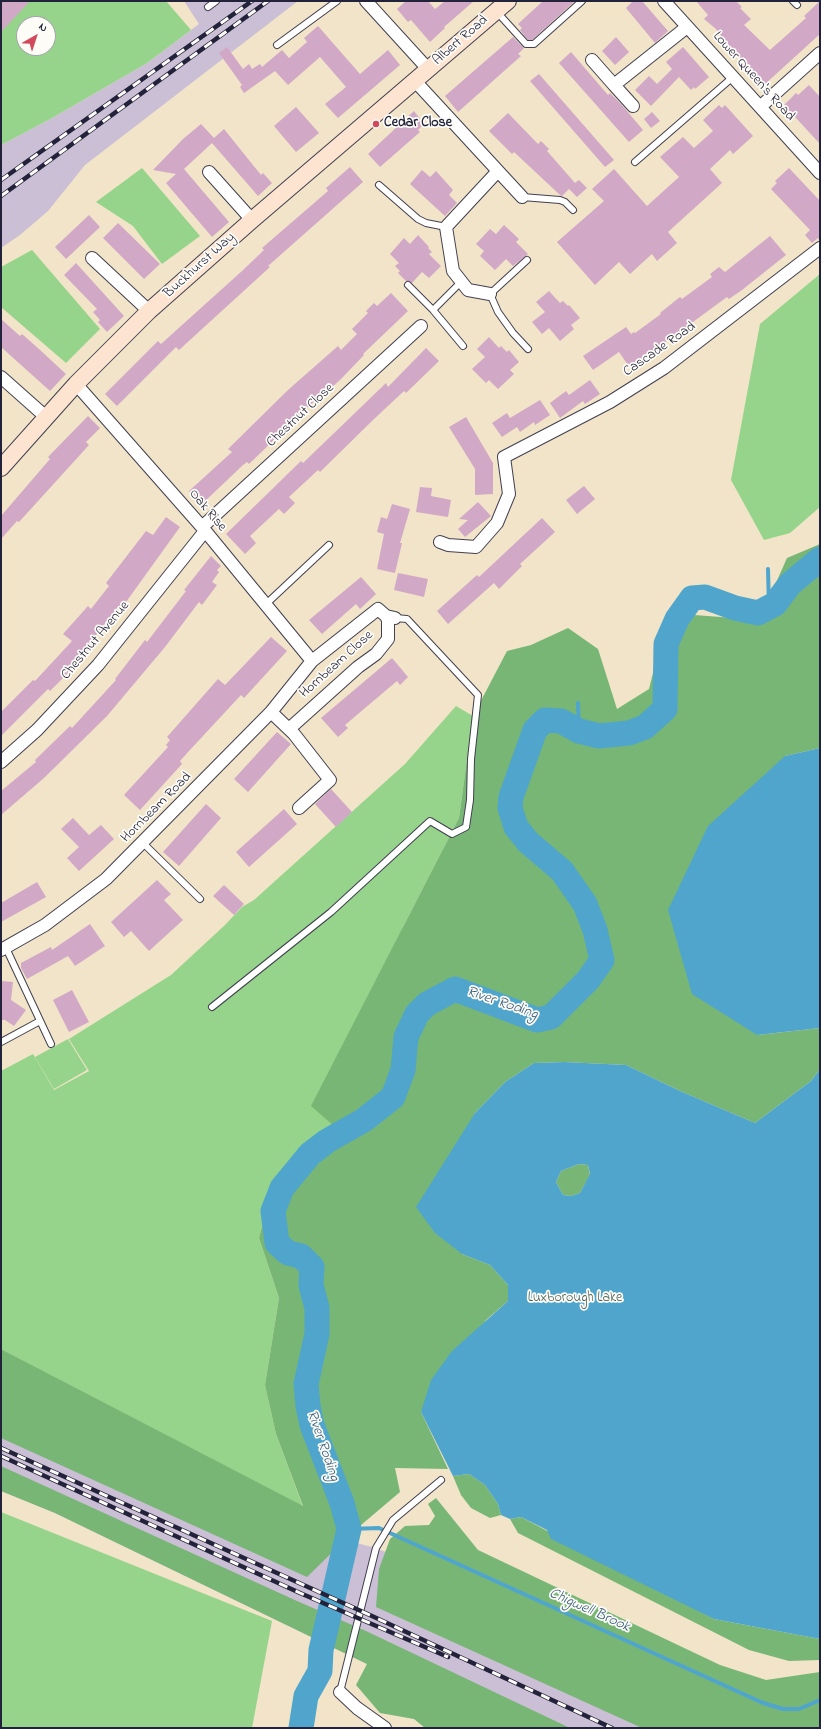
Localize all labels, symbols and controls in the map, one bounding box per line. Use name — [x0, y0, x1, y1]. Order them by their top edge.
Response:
street label: Albert Road — [430, 12, 492, 70]
north arrow — [16, 16, 56, 56]
text: N — [35, 19, 51, 36]
street label: Lower Queen's Road — [708, 29, 798, 125]
place label: Cedar Close — [384, 116, 452, 132]
marker: Cedar Close — [371, 119, 381, 129]
street label: Buckhurst Way — [161, 230, 239, 302]
street label: Cascade Road — [621, 319, 699, 381]
street label: Chestnut Close — [264, 380, 338, 452]
street label: Oak Rise — [184, 486, 230, 536]
street label: Chestnut Avenue — [58, 598, 134, 684]
street label: Hornbeam Close — [297, 628, 377, 702]
street label: Hornbeam Road — [118, 769, 196, 847]
water label: River Roding — [464, 983, 540, 1025]
park label: Luxborough Lake — [528, 1291, 622, 1307]
water label: River Roding — [301, 1408, 343, 1484]
water label: Chigwell Brook — [546, 1585, 632, 1637]

